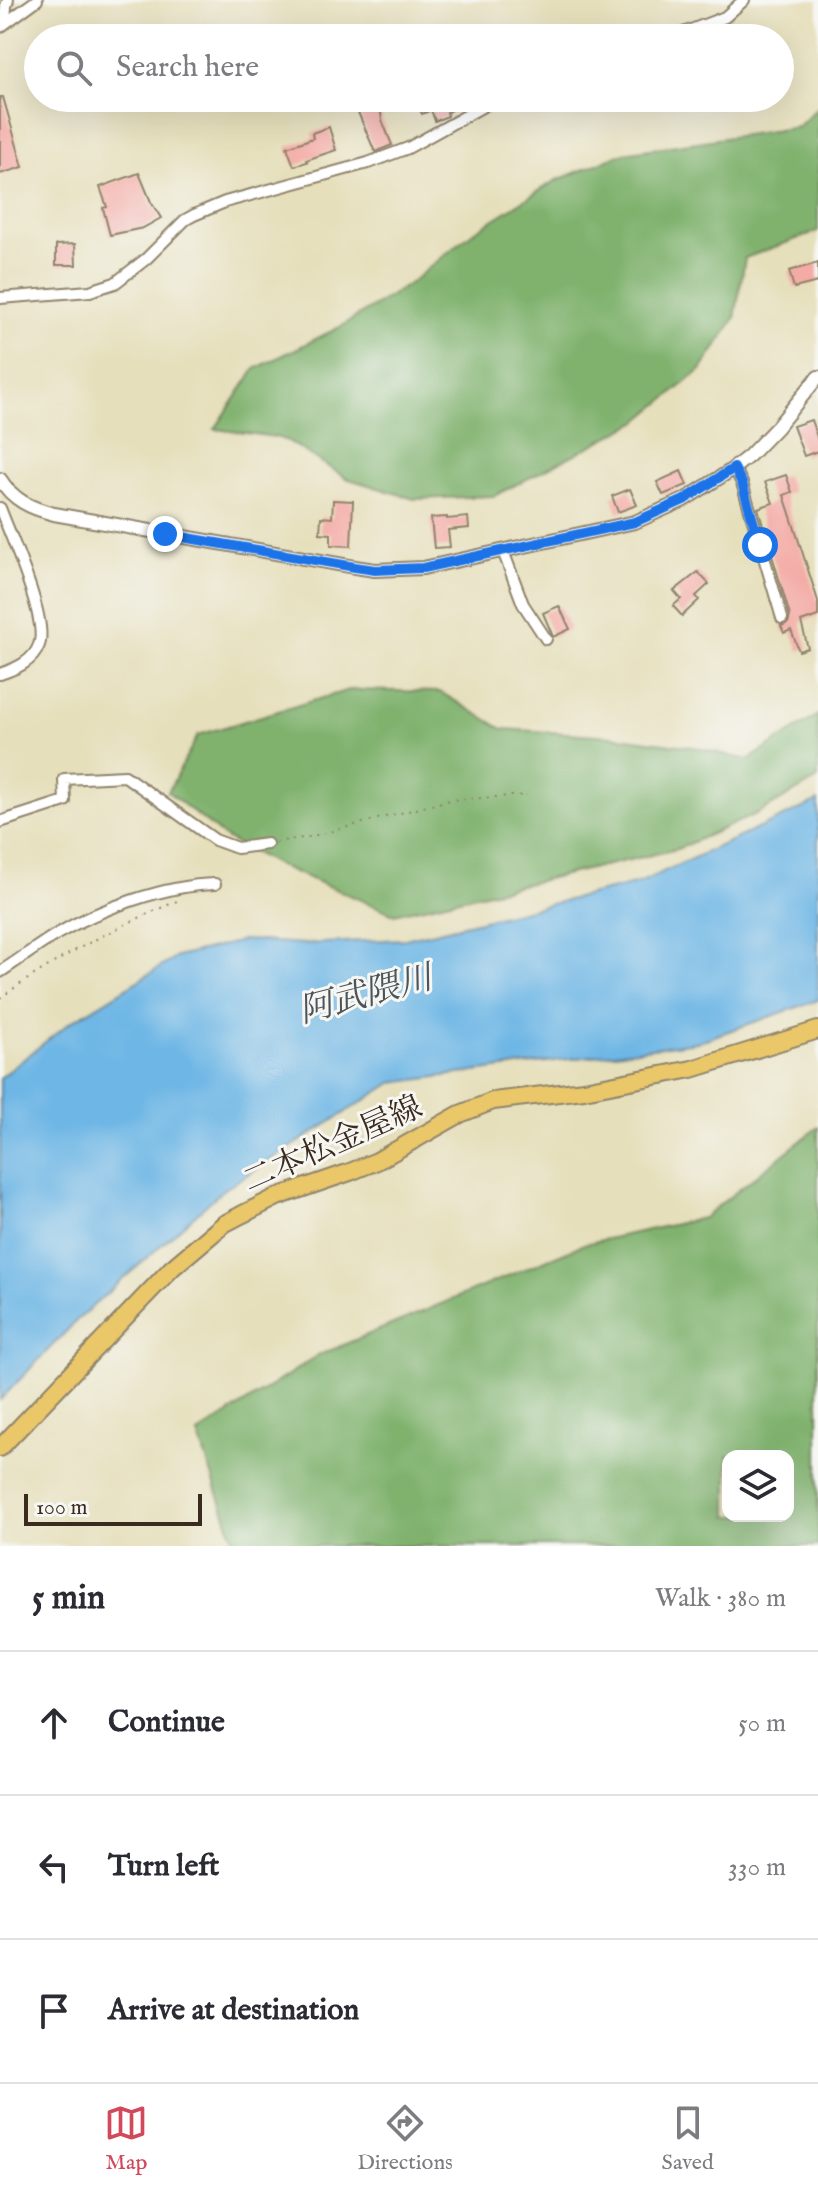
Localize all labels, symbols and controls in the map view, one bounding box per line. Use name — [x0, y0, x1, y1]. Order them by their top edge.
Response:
search box — [24, 24, 794, 112]
icon: search — [52, 46, 96, 90]
text: Search here — [116, 49, 259, 87]
route end — [147, 516, 183, 552]
route start — [742, 527, 778, 563]
water label: 阿武隈川 — [294, 956, 441, 1034]
street label: 二本松金屋線 — [237, 1088, 429, 1203]
map controls — [722, 1450, 794, 1522]
button: layers — [722, 1450, 794, 1522]
scale bar — [24, 1490, 202, 1526]
text: 100 m — [36, 1494, 88, 1522]
text: 5 min — [32, 1577, 105, 1620]
text: Walk · 380 m — [655, 1582, 786, 1615]
icon: ahead — [32, 1701, 76, 1745]
text: Continue — [108, 1704, 225, 1742]
text: 50 m — [738, 1707, 786, 1740]
icon: left — [32, 1845, 76, 1889]
text: Turn left — [108, 1848, 219, 1886]
text: 330 m — [728, 1851, 786, 1884]
icon: arrive — [32, 1989, 76, 2033]
text: Arrive at destination — [108, 1992, 359, 2030]
tab: Map — [104, 2101, 148, 2177]
tab: Directions — [357, 2101, 453, 2177]
tab: Saved — [662, 2101, 714, 2177]

